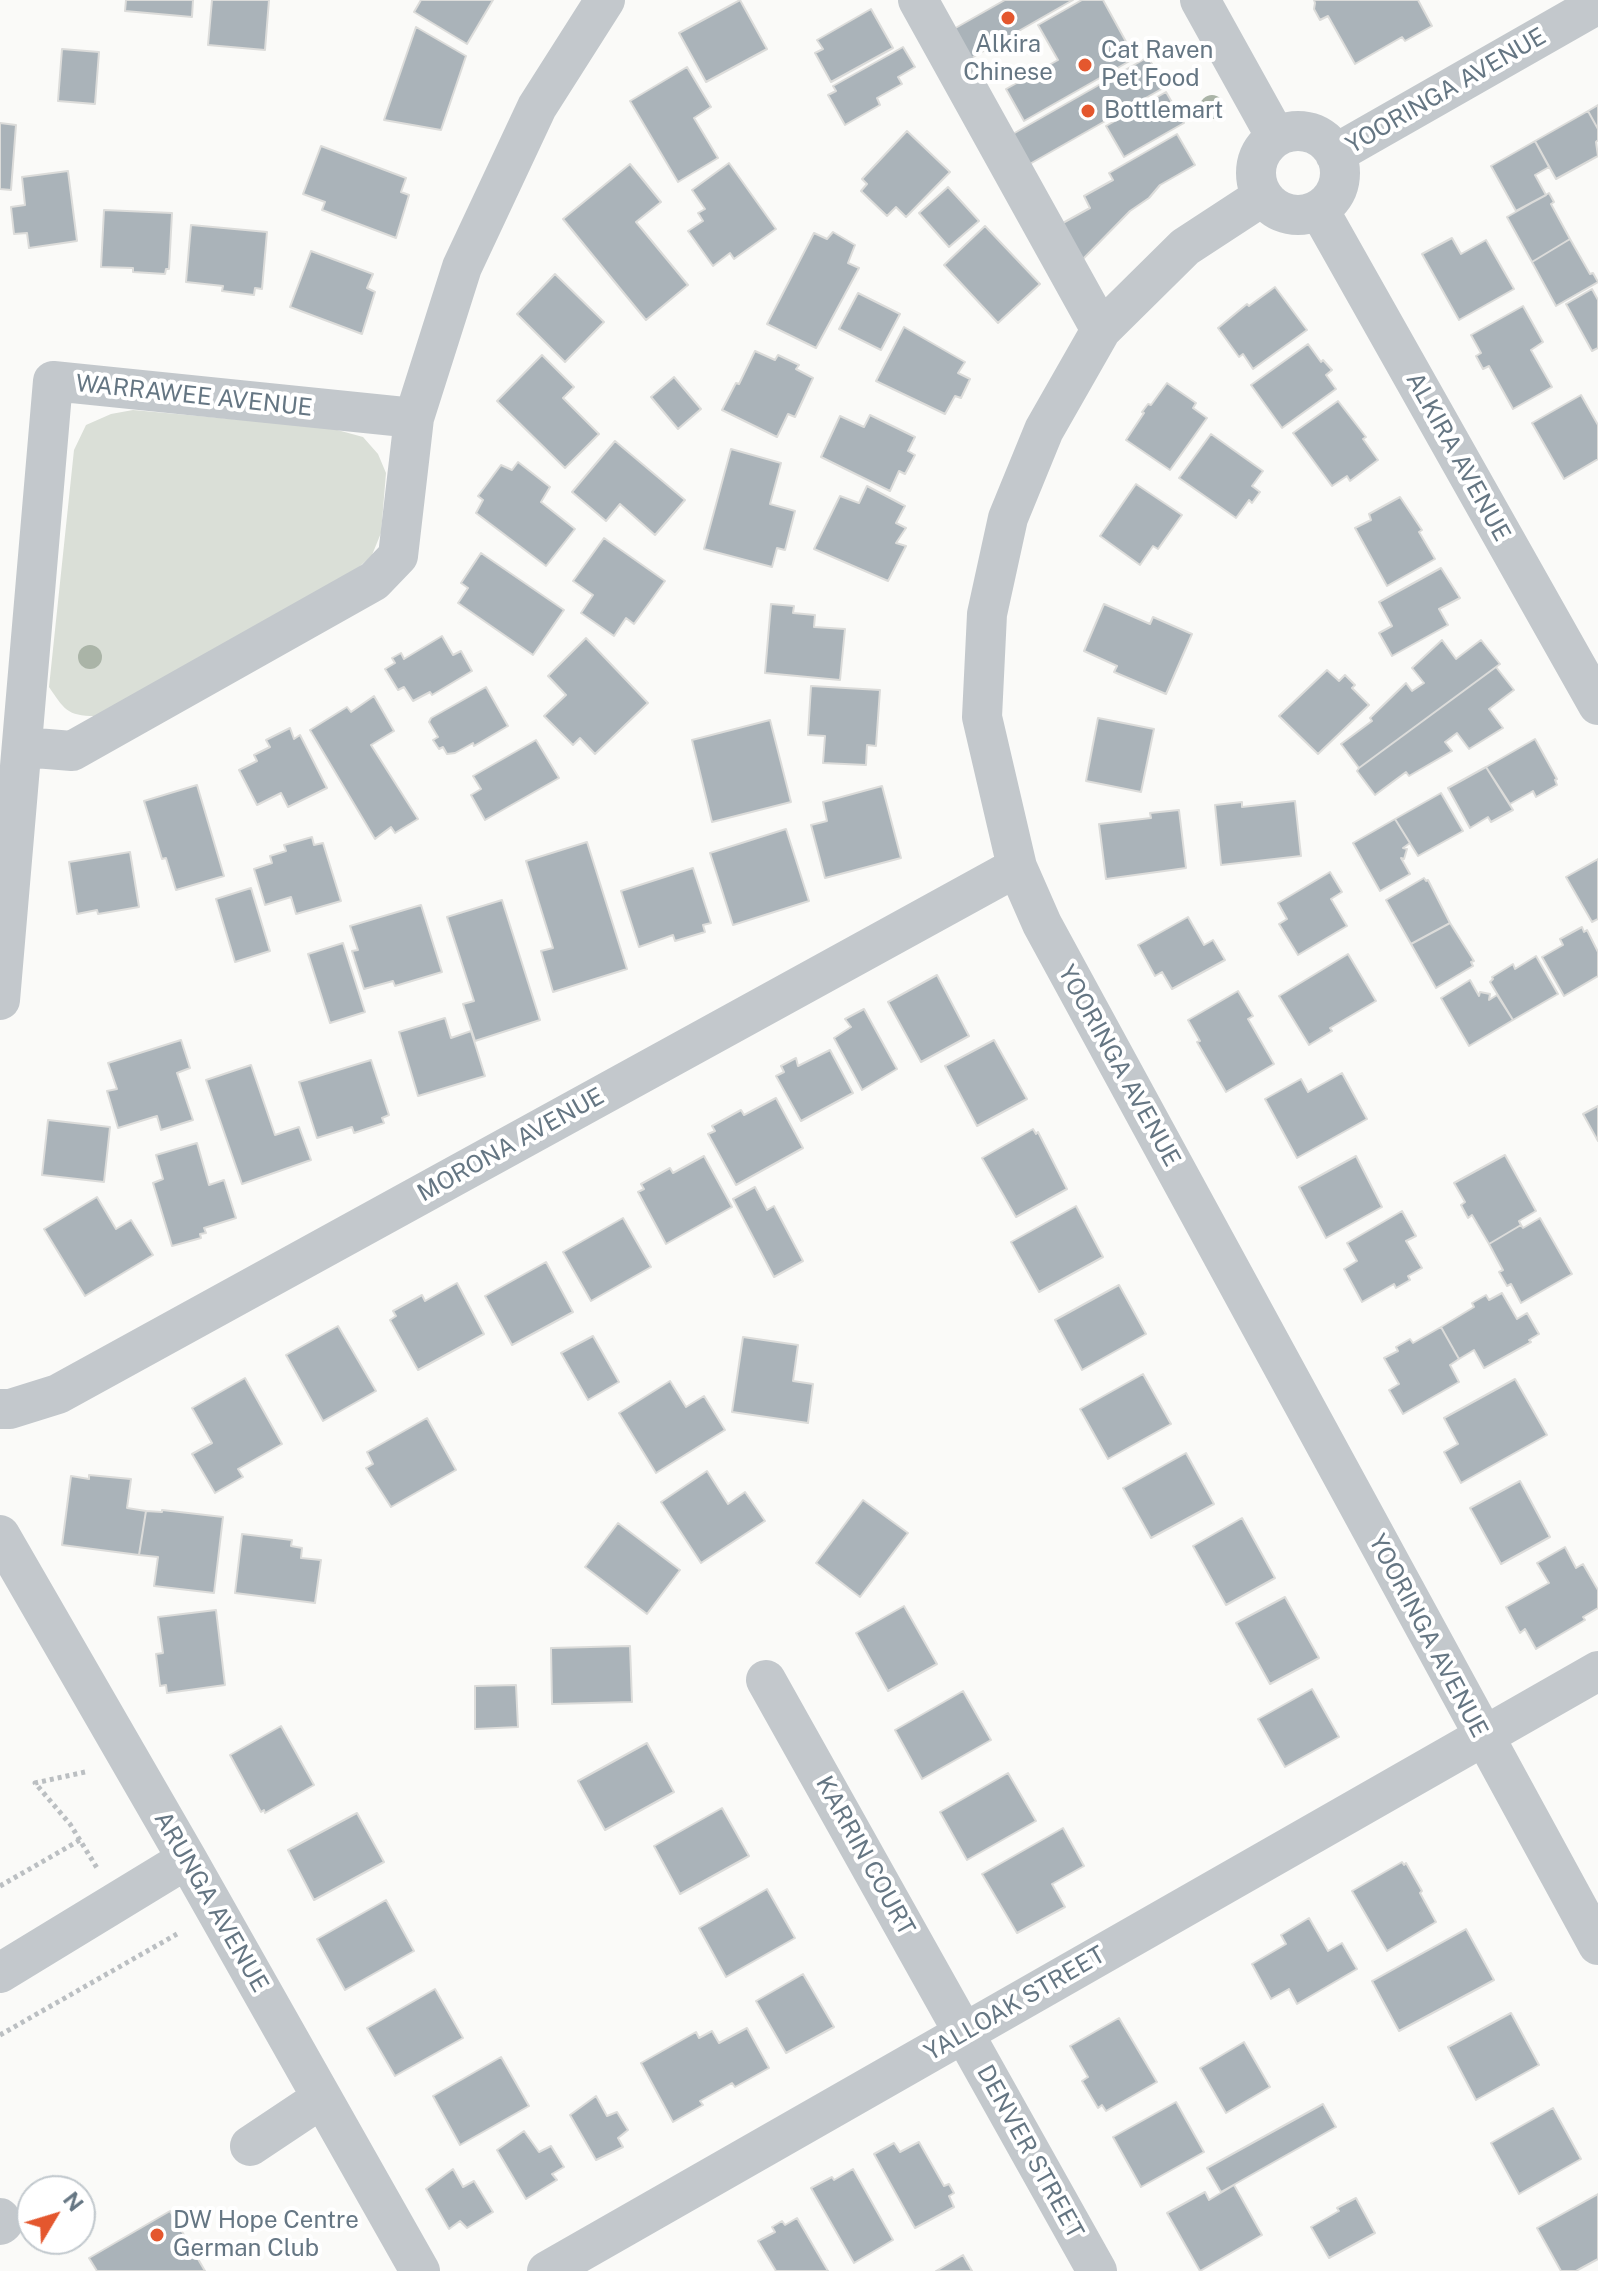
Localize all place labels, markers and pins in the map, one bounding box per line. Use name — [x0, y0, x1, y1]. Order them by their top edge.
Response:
marker: Alkira Chinese — [999, 9, 1017, 27]
place label: Alkira Chinese — [963, 31, 1053, 87]
place label: Cat Raven Pet Food — [1101, 37, 1213, 93]
marker: Cat Raven Pet Food — [1076, 56, 1094, 74]
place label: Bottlemart — [1104, 97, 1223, 125]
marker: Bottlemart — [1079, 102, 1097, 120]
place label: DW Hope Centre German Club — [173, 2207, 359, 2263]
marker: DW Hope Centre German Club — [148, 2226, 166, 2244]

